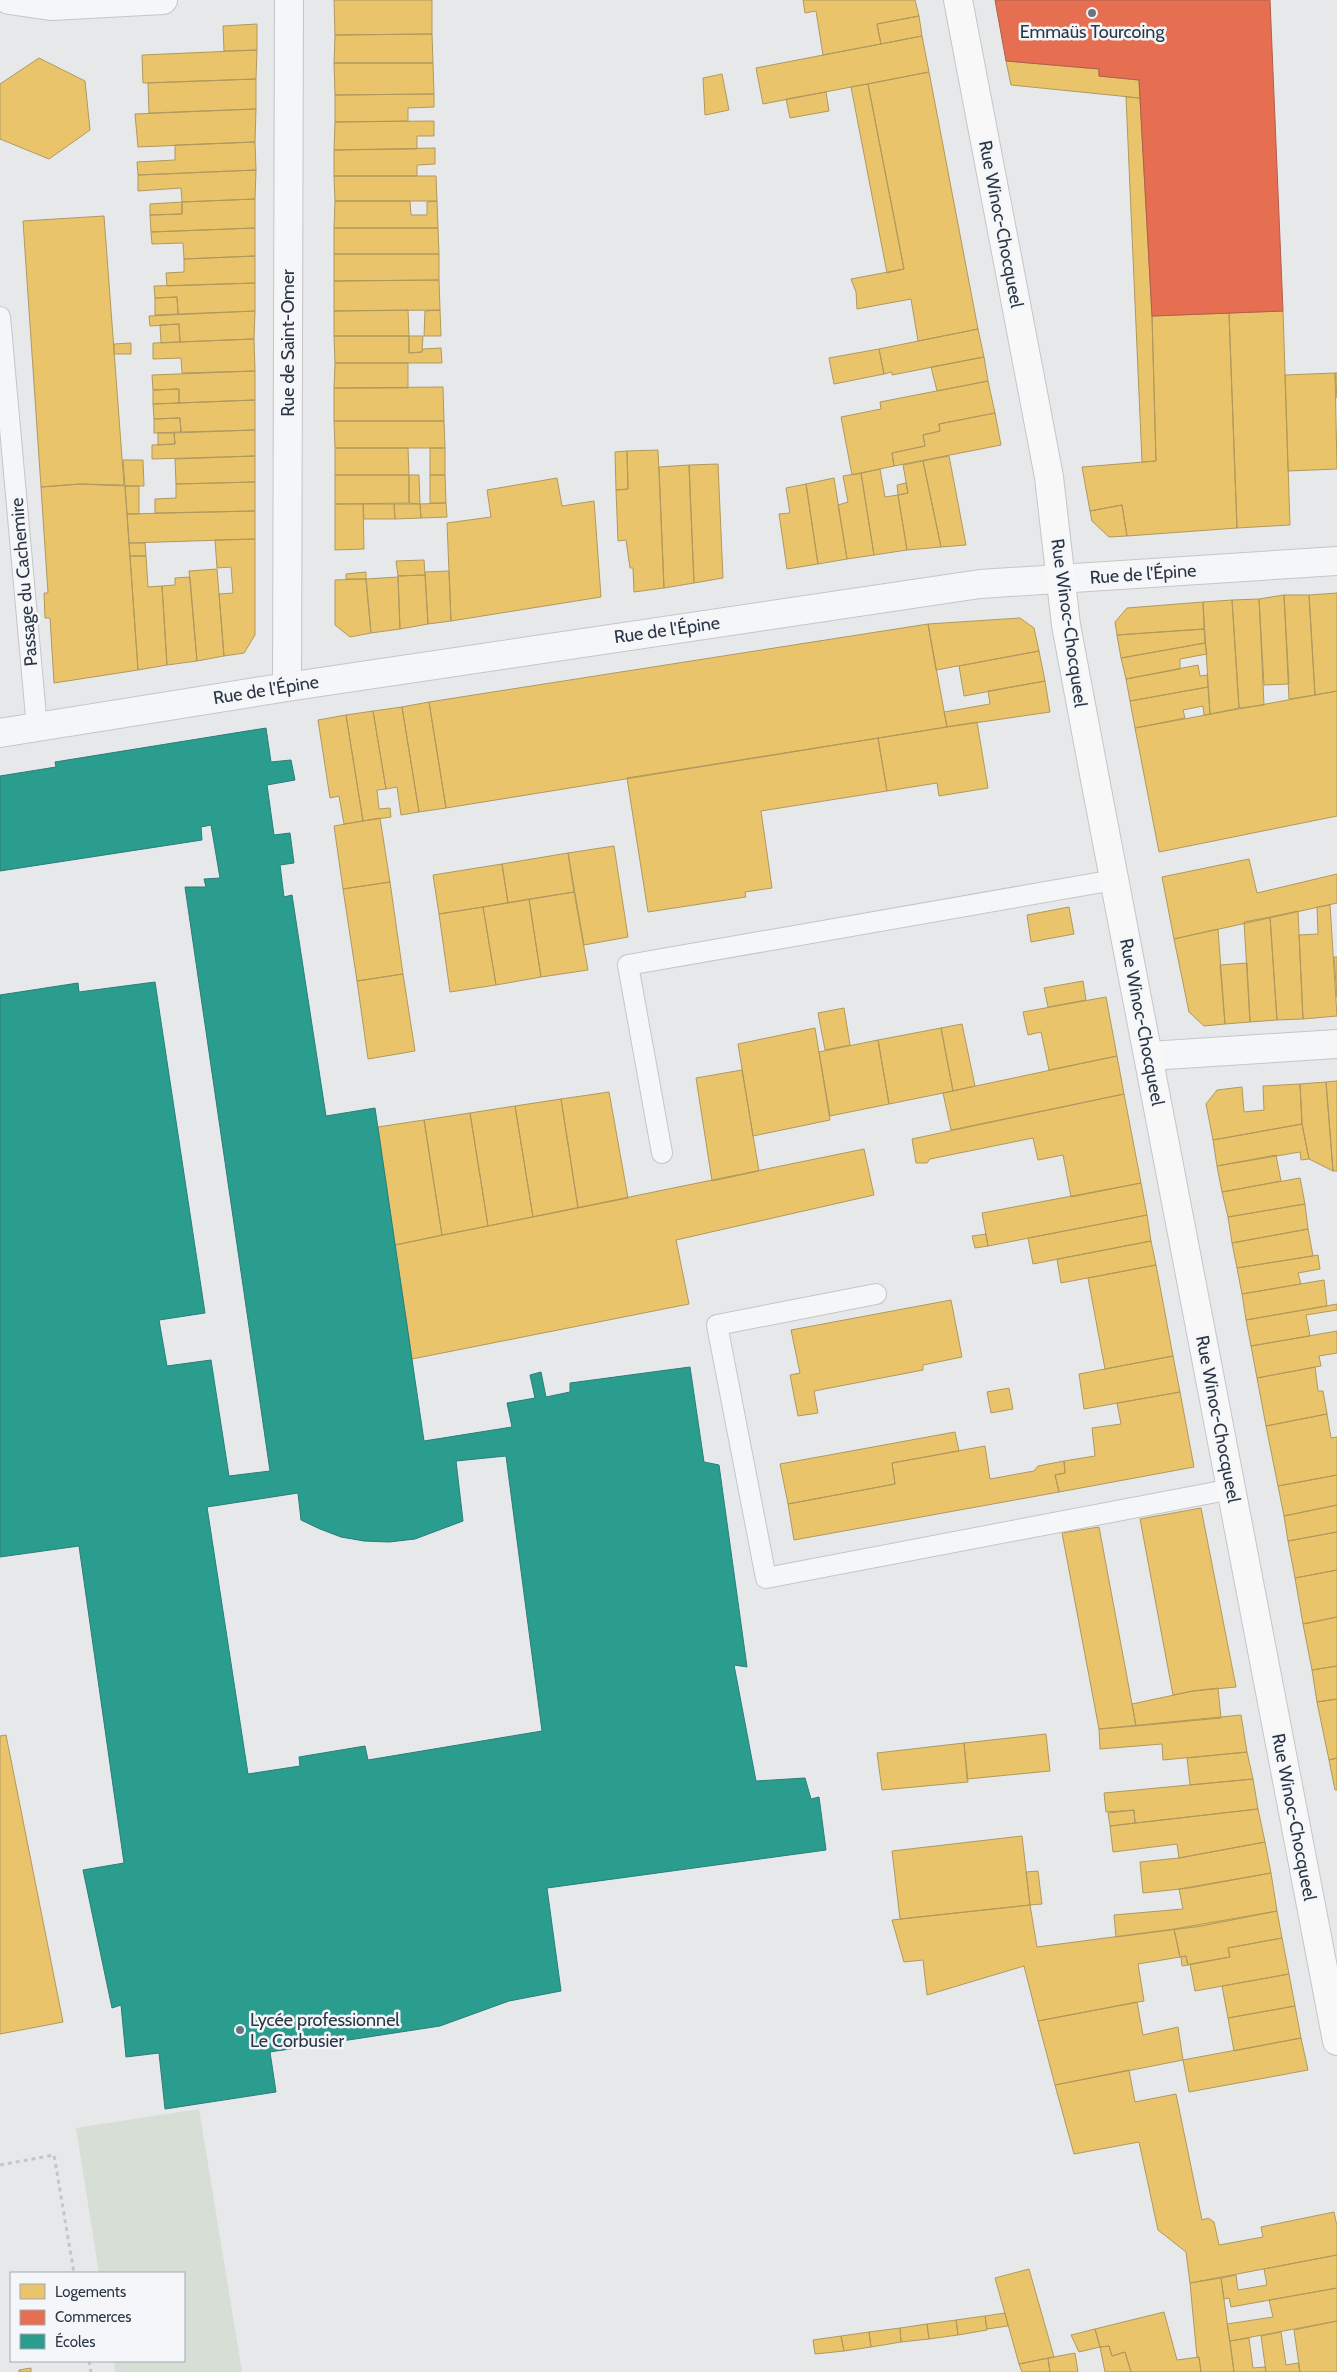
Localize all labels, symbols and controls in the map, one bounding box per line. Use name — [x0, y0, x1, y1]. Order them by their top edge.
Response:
marker: Emmaüs Tourcoing — [1086, 7, 1098, 19]
place label: Emmaüs Tourcoing — [1020, 21, 1165, 43]
street label: Rue Winoc-Chocqueel — [974, 138, 1028, 310]
street label: Rue de Saint-Omer — [277, 269, 299, 417]
street label: Passage du Cachemire — [6, 497, 42, 667]
street label: Rue Winoc-Chocqueel — [1046, 537, 1092, 710]
street label: Rue de l'Épine — [1089, 559, 1197, 589]
street label: Rue de l'Épine — [613, 612, 721, 648]
street label: Rue de l'Épine — [212, 671, 320, 709]
street label: Rue Winoc-Chocqueel — [1115, 936, 1169, 1108]
street label: Rue Winoc-Chocqueel — [1191, 1333, 1245, 1505]
street label: Rue Winoc-Chocqueel — [1267, 1731, 1321, 1903]
place label: Lycée professionnel Le Corbusier — [250, 2009, 400, 2052]
marker: Lycée professionnel Le Corbusier — [234, 2024, 246, 2036]
legend — [10, 2272, 185, 2362]
text: Logements — [55, 2283, 126, 2301]
text: Commerces — [55, 2308, 131, 2326]
text: Écoles — [55, 2332, 95, 2351]

